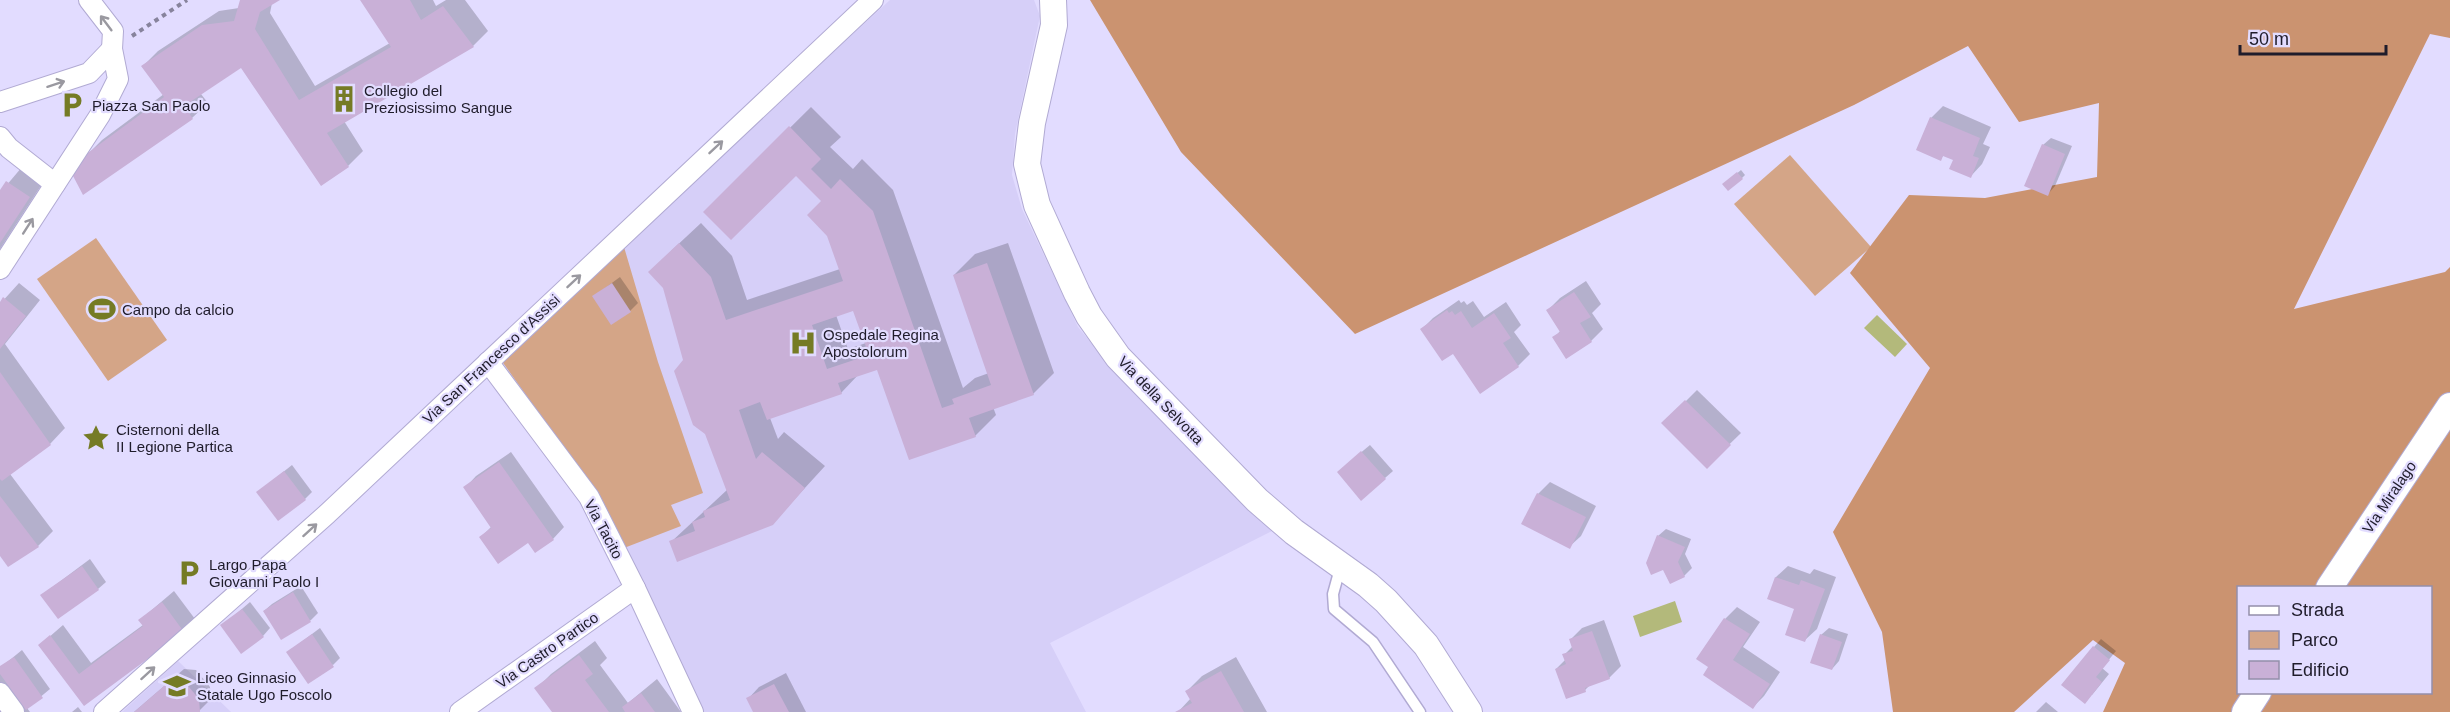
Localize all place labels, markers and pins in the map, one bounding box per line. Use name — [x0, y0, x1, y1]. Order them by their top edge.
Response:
place label: Collegio del Preziosissimo Sangue — [364, 82, 512, 116]
building icon: Collegio del Preziosissimo Sangue — [329, 84, 359, 114]
parking icon: Piazza San Paolo — [57, 90, 87, 120]
place label: Piazza San Paolo — [92, 97, 210, 114]
sports icon: Campo da calcio — [87, 294, 117, 324]
place label: Campo da calcio — [122, 301, 234, 318]
place label: Ospedale Regina Apostolorum — [823, 326, 940, 360]
hospital icon: Ospedale Regina Apostolorum — [788, 328, 818, 358]
place label: Cisternoni della II Legione Partica — [116, 421, 233, 455]
place icon: Cisternoni della II Legione Partica — [81, 423, 111, 453]
place label: Largo Papa Giovanni Paolo I — [209, 556, 319, 590]
parking icon: Largo Papa Giovanni Paolo I — [174, 558, 204, 588]
place label: Liceo Ginnasio Statale Ugo Foscolo — [197, 669, 332, 703]
school or university icon: Liceo Ginnasio Statale Ugo Foscolo — [162, 671, 192, 701]

